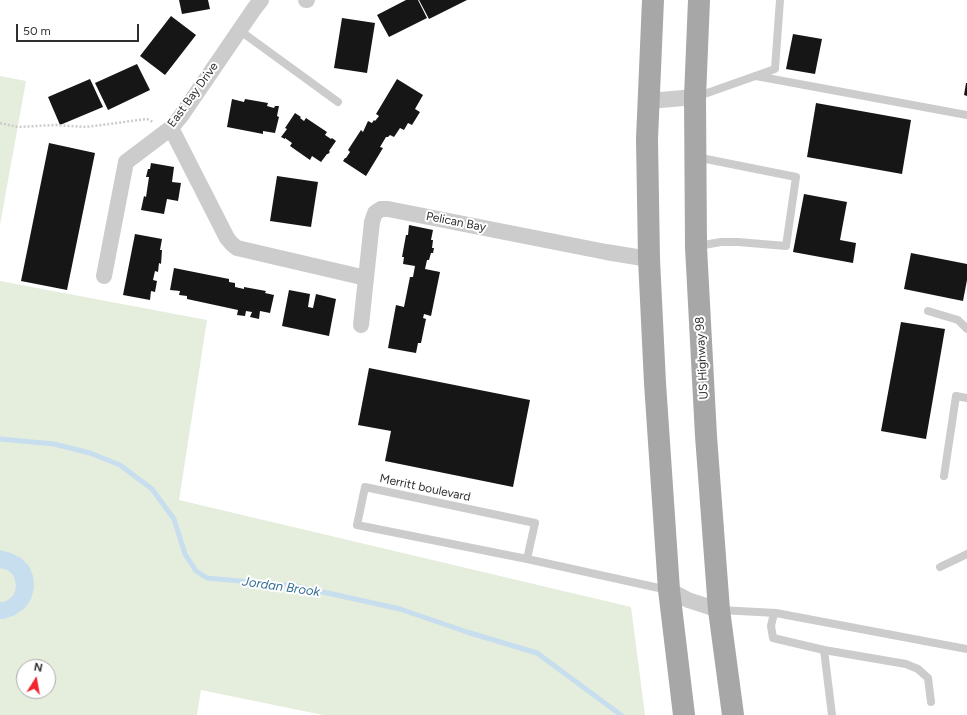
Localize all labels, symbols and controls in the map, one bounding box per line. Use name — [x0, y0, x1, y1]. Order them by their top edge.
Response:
scale bar — [18, 16, 141, 42]
text: 50 m — [23, 24, 51, 38]
street label: East Bay Drive — [165, 60, 221, 130]
street label: Pelican Bay — [425, 209, 487, 235]
street label: US Highway 98 — [693, 316, 711, 400]
street label: Merritt boulevard — [378, 471, 472, 505]
water label: Jordan Brook — [241, 574, 321, 600]
north arrow — [16, 659, 56, 699]
text: N — [33, 661, 44, 675]

